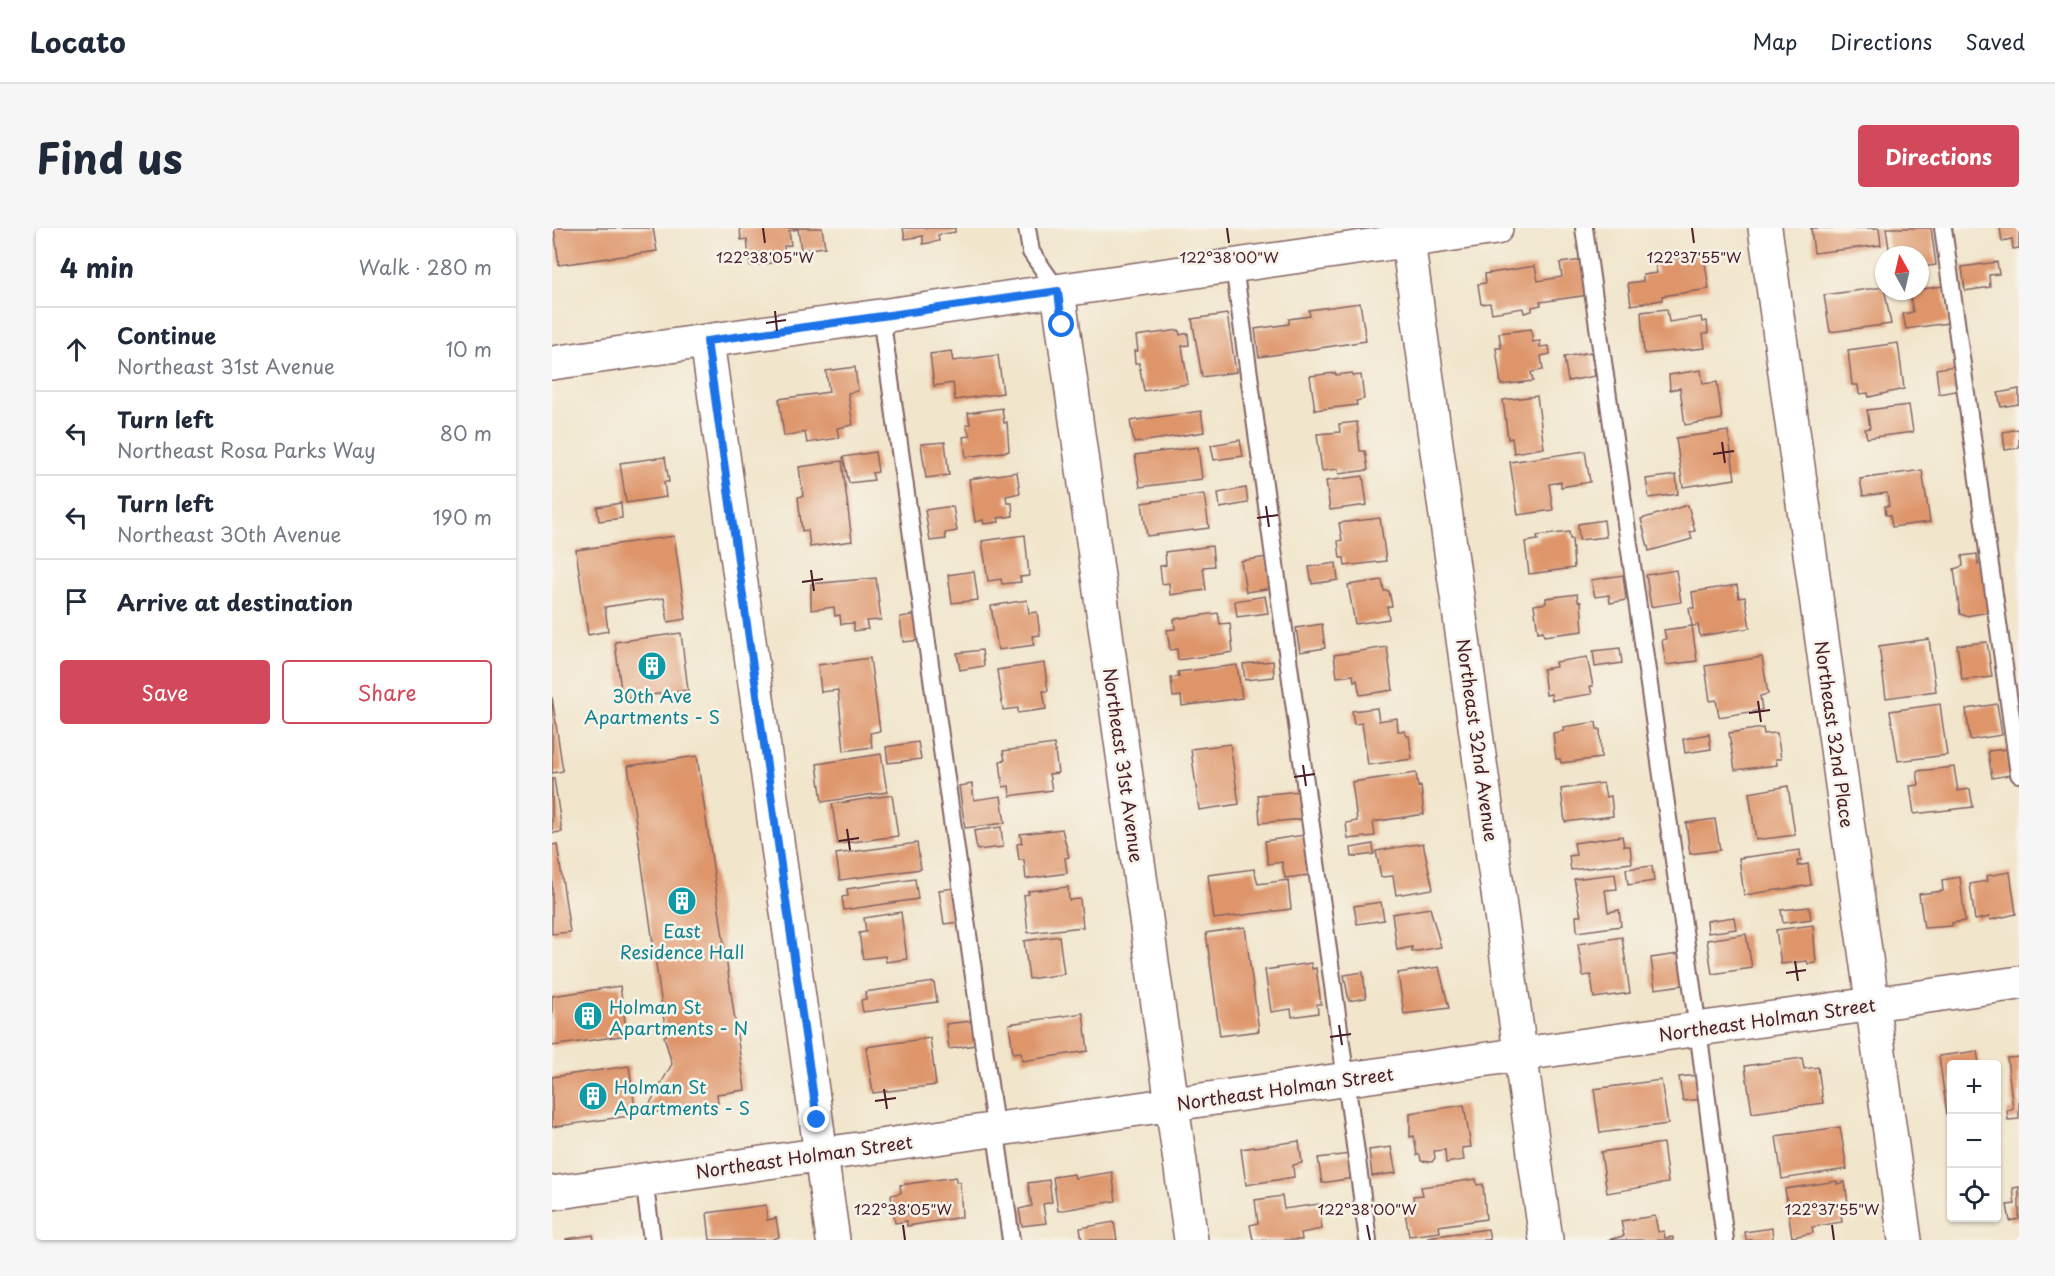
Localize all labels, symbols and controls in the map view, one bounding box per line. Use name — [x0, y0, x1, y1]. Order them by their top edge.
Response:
text: Locato — [30, 20, 126, 63]
text: Map — [1752, 25, 1797, 57]
text: Directions — [1830, 25, 1932, 57]
text: Saved — [1965, 25, 2025, 57]
text: Find us — [36, 125, 183, 188]
button: Directions — [1858, 125, 2019, 187]
text: 122°38'05"W — [716, 245, 815, 268]
text: 122°38'00"W — [1179, 245, 1279, 268]
text: 122°37'55"W — [1646, 245, 1742, 268]
north arrow — [1875, 246, 1929, 300]
text: 4 min — [60, 248, 134, 287]
text: Walk · 280 m — [359, 252, 492, 282]
route start — [1048, 311, 1074, 337]
text: Continue — [117, 318, 216, 351]
icon: ahead — [60, 333, 93, 366]
text: 10 m — [445, 334, 492, 364]
text: Northeast 31st Avenue — [117, 351, 335, 381]
text: Turn left — [117, 402, 214, 435]
icon: left — [60, 417, 93, 450]
text: 80 m — [440, 418, 492, 448]
text: Northeast Rosa Parks Way — [117, 435, 376, 465]
text: Turn left — [117, 486, 214, 519]
icon: left — [60, 501, 93, 534]
text: 190 m — [433, 502, 492, 532]
text: Northeast 30th Avenue — [117, 519, 341, 549]
icon: arrive — [60, 585, 93, 618]
text: Arrive at destination — [117, 585, 353, 618]
street label: Northeast 32nd Avenue — [1450, 637, 1506, 843]
street label: Northeast 32nd Place — [1809, 639, 1861, 829]
building icon: 30th Ave Apartments - S — [636, 650, 668, 682]
button: Save — [60, 660, 270, 724]
button: Share — [282, 660, 492, 724]
street label: Northeast 31st Avenue — [1097, 666, 1151, 864]
place label: 30th Ave Apartments - S — [584, 682, 720, 730]
building icon: East Residence Hall — [666, 885, 698, 917]
place label: East Residence Hall — [620, 917, 744, 965]
street label: Northeast Holman Street — [1657, 990, 1877, 1048]
place label: Holman St Apartments - N — [609, 993, 748, 1041]
building icon: Holman St Apartments - N — [572, 1000, 604, 1032]
street label: Northeast Holman Street — [1175, 1059, 1395, 1117]
map controls — [1947, 1060, 2001, 1222]
button: + — [1947, 1060, 2001, 1114]
place label: Holman St Apartments - S — [614, 1073, 750, 1121]
building icon: Holman St Apartments - S — [577, 1080, 609, 1112]
route end — [803, 1106, 829, 1132]
button: − — [1947, 1114, 2001, 1168]
street label: Northeast Holman Street — [694, 1127, 914, 1185]
button: locate — [1947, 1168, 2001, 1222]
text: 122°38'05"W — [854, 1197, 953, 1220]
text: 122°38'00"W — [1317, 1197, 1417, 1220]
text: 122°37'55"W — [1784, 1197, 1880, 1220]

